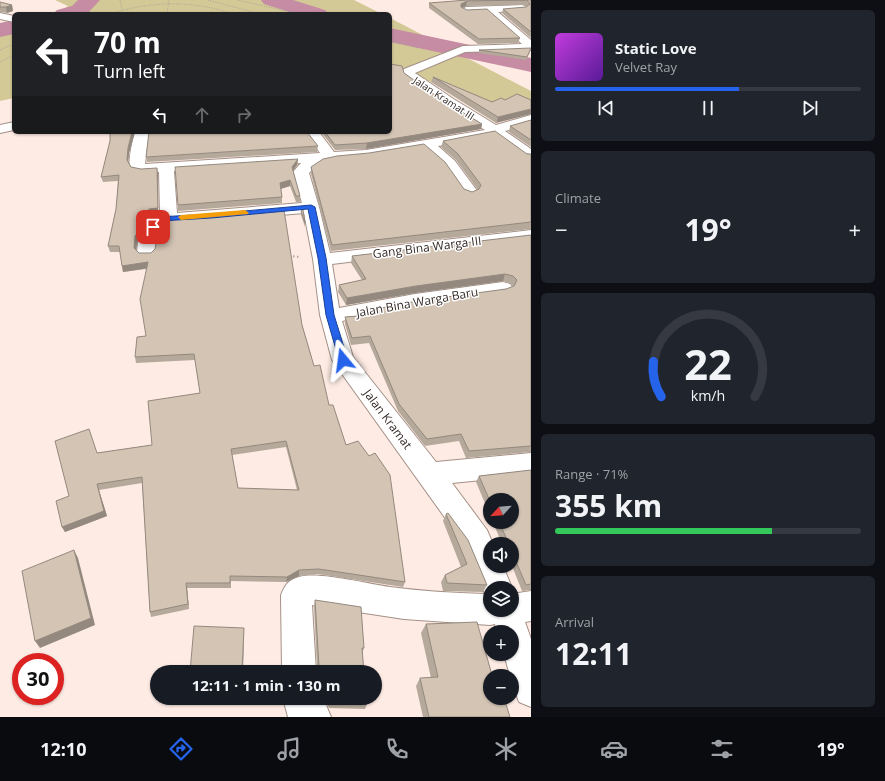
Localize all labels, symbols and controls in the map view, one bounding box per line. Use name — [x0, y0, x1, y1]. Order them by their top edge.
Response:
text: 70 m — [94, 23, 161, 61]
icon: left — [28, 28, 80, 80]
text: Static Love — [615, 38, 697, 58]
text: Velvet Ray — [615, 58, 677, 76]
text: Turn left — [94, 59, 165, 83]
street label: Jalan Kramat III — [410, 72, 477, 123]
icon: previous — [595, 97, 617, 119]
icon: pause — [697, 97, 719, 119]
icon: next — [799, 97, 821, 119]
icon: left — [149, 104, 171, 126]
icon: ahead — [191, 104, 213, 126]
icon: right — [233, 104, 255, 126]
text: Climate — [555, 189, 601, 207]
text: 19° — [684, 209, 732, 250]
pin — [136, 210, 170, 244]
text: − — [555, 214, 568, 244]
text: + — [848, 214, 861, 244]
icon: arrive — [142, 216, 164, 238]
street label: Gang Bina Warga III — [372, 232, 482, 262]
street label: Jalan Bina Warga Baru — [354, 283, 479, 321]
text: 22 — [684, 335, 732, 391]
position arrow — [322, 339, 364, 381]
street label: Jalan Kramat — [359, 385, 416, 452]
text: km/h — [691, 385, 725, 404]
text: Range · 71% — [555, 465, 628, 483]
text: 355 km — [555, 485, 662, 526]
north arrow — [483, 493, 519, 529]
map controls — [483, 493, 519, 705]
button: sound — [483, 537, 519, 573]
button: layers — [483, 581, 519, 617]
text: Arrival — [555, 613, 594, 631]
button: + — [483, 625, 519, 661]
text: 12:11 — [555, 633, 632, 674]
speed limit sign: 30 — [12, 653, 64, 705]
button: − — [483, 669, 519, 705]
text: 12:11 · 1 min · 130 m — [192, 675, 340, 695]
icon: directions — [167, 735, 195, 763]
icon: music — [275, 735, 303, 763]
icon: phone — [383, 735, 411, 763]
icon: climate — [492, 735, 520, 763]
icon: car — [600, 735, 628, 763]
icon: filters — [708, 735, 736, 763]
text: 12:10 — [40, 737, 86, 761]
text: 19° — [817, 737, 845, 761]

